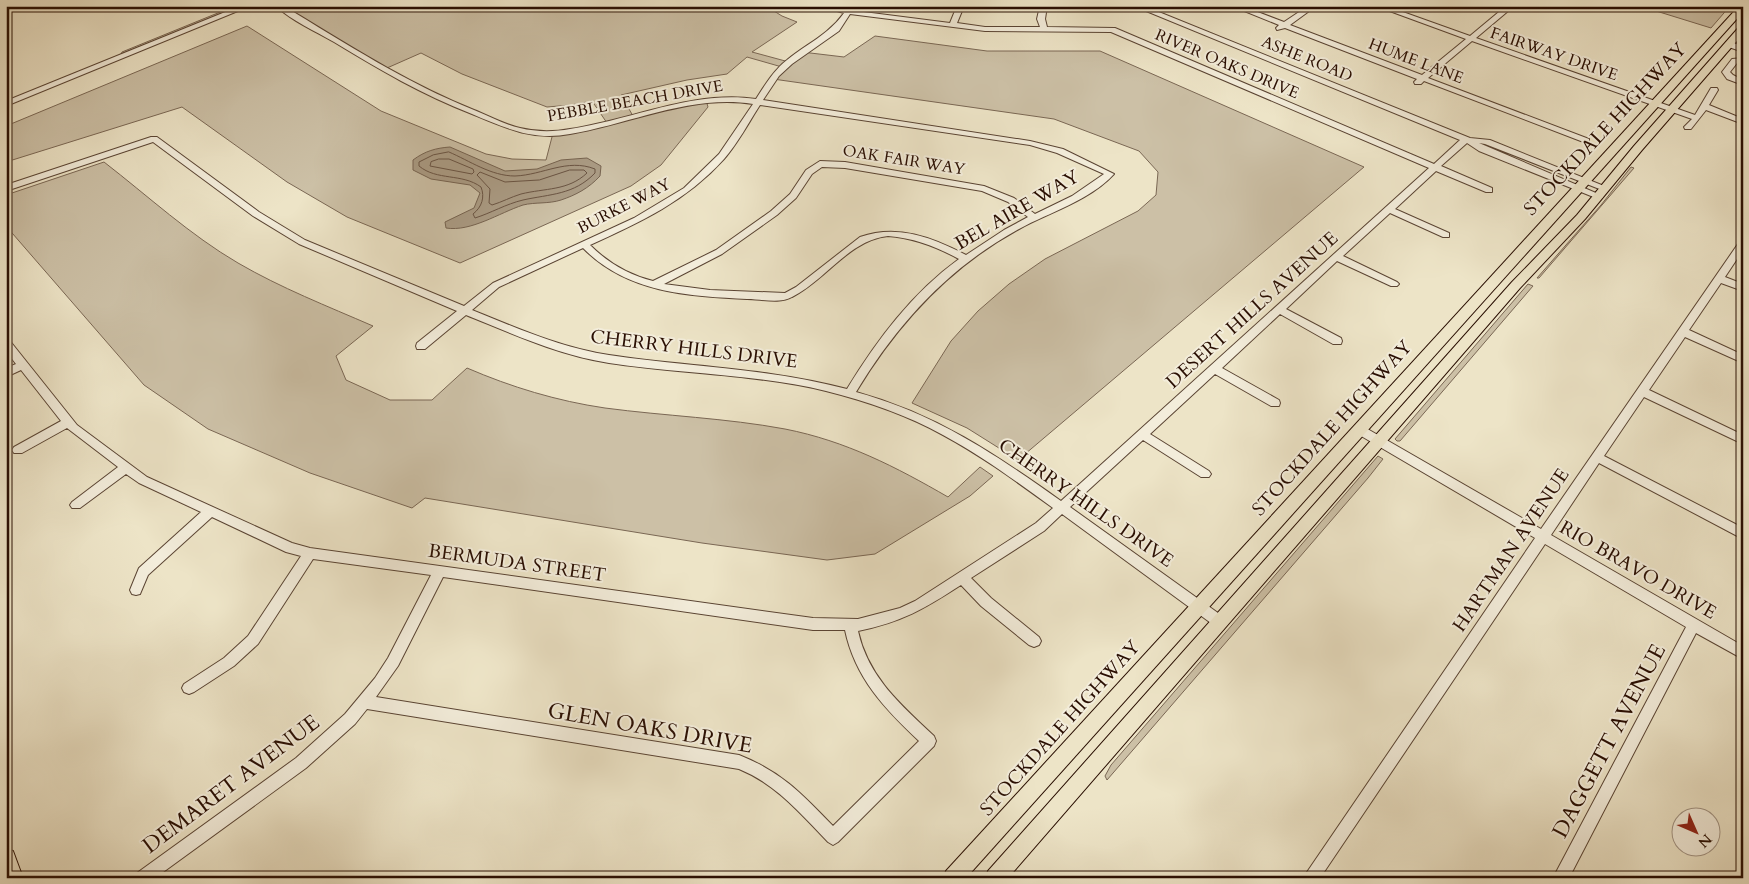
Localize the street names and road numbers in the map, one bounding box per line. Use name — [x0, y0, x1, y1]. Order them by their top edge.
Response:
street label: FAIRWAY DRIVE — [1487, 22, 1621, 86]
street label: RIVER OAKS DRIVE — [1152, 24, 1302, 104]
street label: ASHE ROAD — [1258, 31, 1356, 87]
street label: HUME LANE — [1365, 33, 1467, 89]
street label: STOCKDALE HIGHWAY — [1518, 36, 1693, 221]
street label: PEBBLE BEACH DRIVE — [545, 75, 725, 127]
street label: OAK FAIR WAY — [841, 139, 967, 181]
street label: BEL AIRE WAY — [950, 163, 1085, 256]
street label: BURKE WAY — [574, 173, 675, 239]
street label: DESERT HILLS AVENUE — [1160, 226, 1344, 394]
street label: CHERRY HILLS DRIVE — [589, 323, 799, 375]
street label: STOCKDALE HIGHWAY — [1246, 334, 1418, 521]
street label: CHERRY HILLS DRIVE — [993, 433, 1179, 573]
street label: HARTMAN AVENUE — [1447, 463, 1575, 637]
street label: RIO BRAVO DRIVE — [1555, 514, 1721, 626]
street label: BERMUDA STREET — [426, 538, 608, 588]
street label: STOCKDALE HIGHWAY — [974, 634, 1146, 821]
street label: DAGGETT AVENUE — [1545, 639, 1673, 843]
street label: GLEN OAKS DRIVE — [545, 695, 755, 761]
street label: DEMARET AVENUE — [136, 708, 326, 860]

